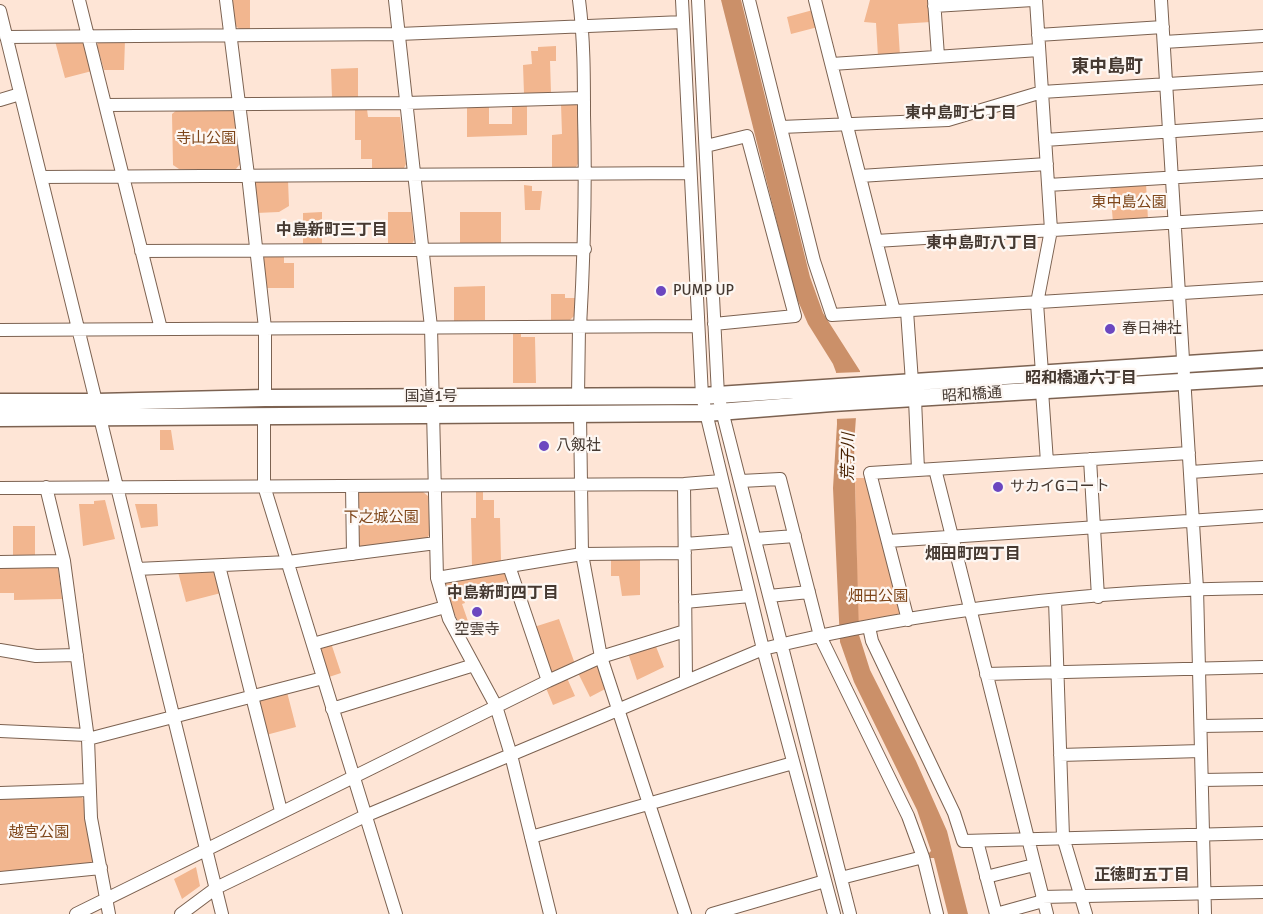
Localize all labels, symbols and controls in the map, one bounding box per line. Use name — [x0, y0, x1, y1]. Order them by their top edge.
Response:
district label: 東中島町 — [1071, 56, 1143, 78]
district label: 東中島町七丁目 — [905, 104, 1017, 124]
park label: 寺山公園 — [176, 130, 236, 148]
park label: 東中島公園 — [1092, 194, 1166, 212]
district label: 中島新町三丁目 — [276, 221, 388, 241]
district label: 東中島町八丁目 — [926, 234, 1038, 254]
place label: PUMP UP — [673, 282, 734, 300]
marker: PUMP UP — [654, 284, 668, 298]
place label: 春日神社 — [1122, 320, 1182, 338]
marker: 春日神社 — [1103, 322, 1117, 336]
district label: 昭和橋通六丁目 — [1025, 369, 1137, 389]
street label: 昭和橋通 — [941, 384, 1003, 406]
street label: 国道1号 — [404, 388, 458, 406]
water label: 荒子川 — [839, 433, 859, 481]
place label: 八剱社 — [556, 437, 601, 455]
marker: 八剱社 — [537, 439, 551, 453]
place label: サカイGコート — [1010, 478, 1110, 496]
marker: サカイGコート — [991, 480, 1005, 494]
park label: 下之城公園 — [344, 509, 418, 527]
district label: 畑田町四丁目 — [925, 545, 1021, 565]
district label: 中島新町四丁目 — [447, 584, 559, 604]
park label: 畑田公園 — [848, 588, 908, 606]
marker: 空雲寺 — [470, 605, 484, 619]
place label: 空雲寺 — [455, 621, 499, 639]
park label: 越宮公園 — [9, 824, 69, 842]
district label: 正徳町五丁目 — [1094, 866, 1190, 886]

